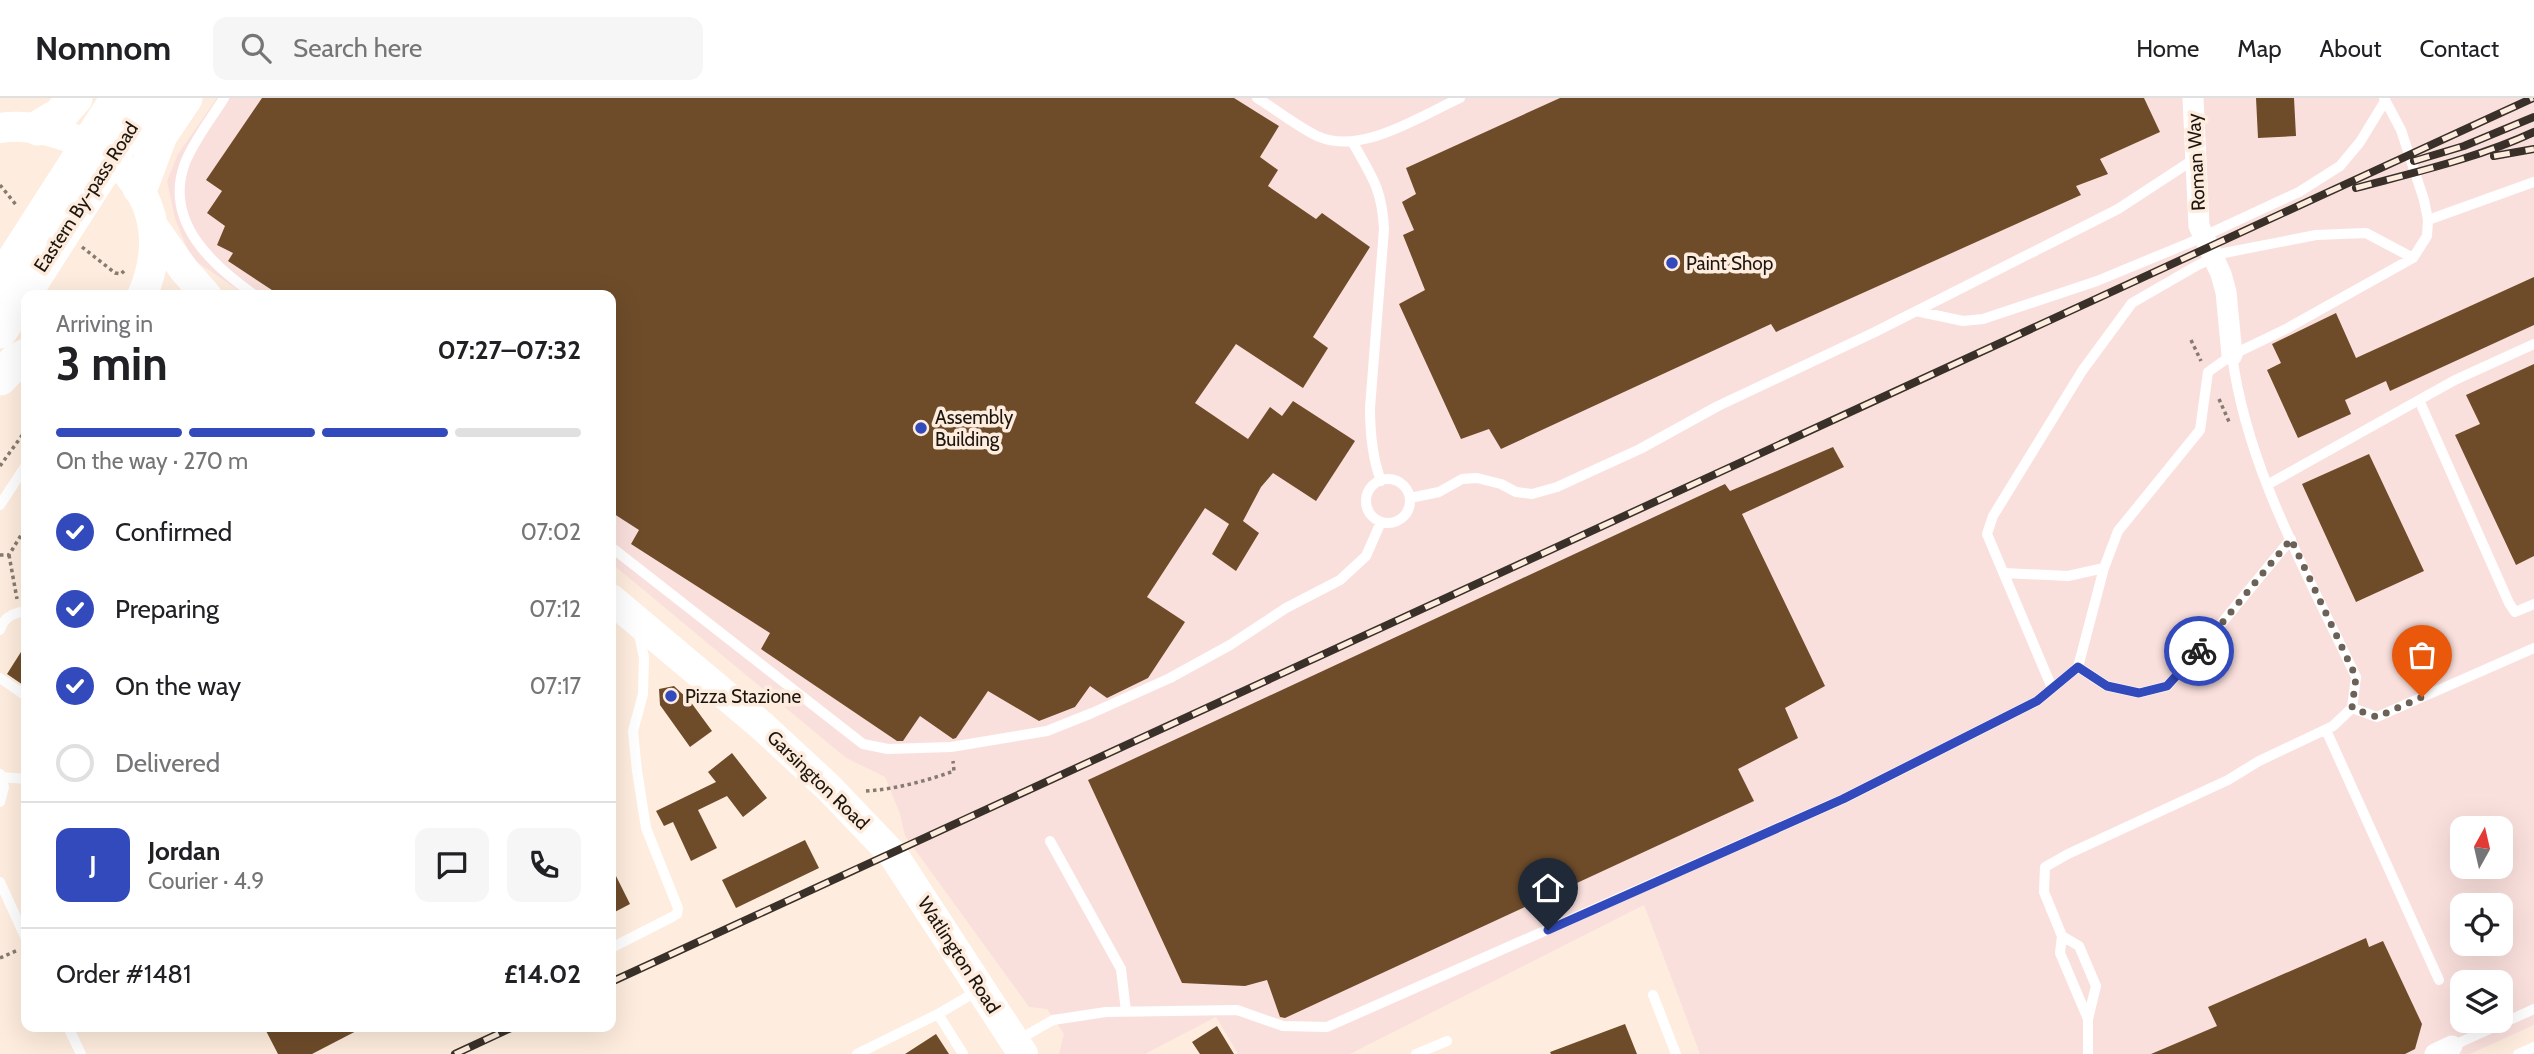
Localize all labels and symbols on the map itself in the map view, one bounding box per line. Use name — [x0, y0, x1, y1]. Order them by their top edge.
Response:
street label: Roman Way — [2182, 112, 2210, 211]
street label: Eastern By-pass Road — [29, 118, 143, 276]
place label: Paint Shop — [1686, 252, 1773, 275]
marker: Paint Shop — [1664, 255, 1680, 271]
place label: Assembly Building — [935, 406, 1014, 451]
marker: Assembly Building — [913, 420, 929, 436]
courier — [2164, 616, 2234, 686]
pin — [2392, 625, 2452, 697]
place label: Pizza Stazione — [685, 685, 801, 708]
marker: Pizza Stazione — [663, 688, 679, 704]
street label: Garsington Road — [762, 726, 874, 834]
north arrow — [2450, 816, 2513, 878]
pin — [1518, 858, 1578, 930]
street label: Watlington Road — [913, 893, 1005, 1017]

